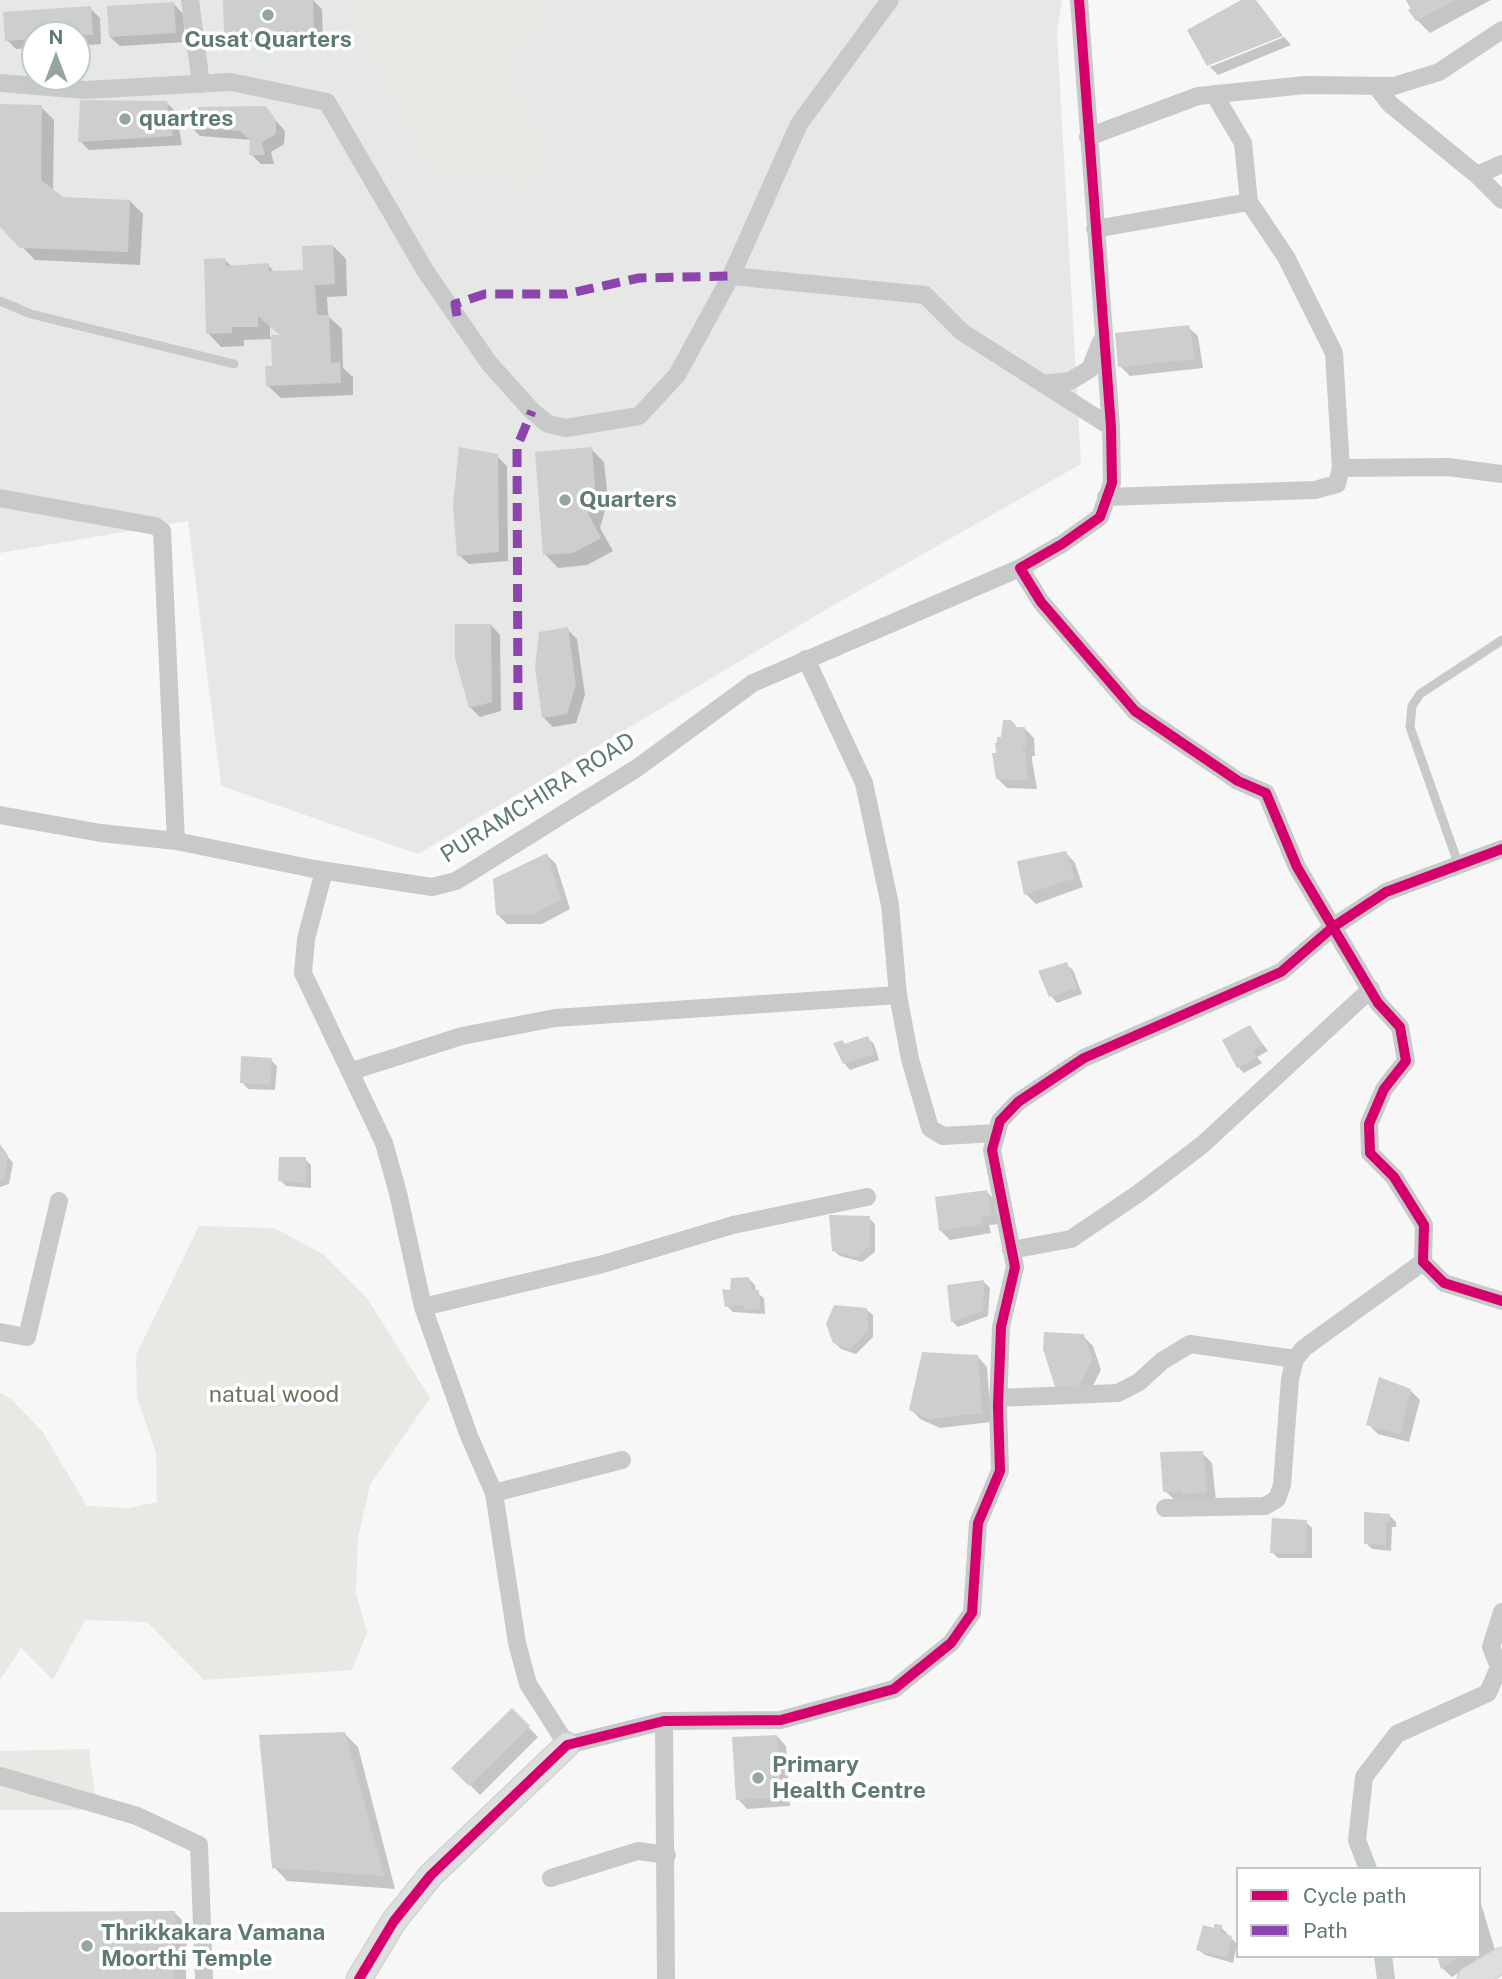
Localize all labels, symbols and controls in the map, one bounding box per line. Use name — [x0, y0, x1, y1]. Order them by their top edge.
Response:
marker: Cusat Quarters — [260, 7, 276, 23]
north arrow — [21, 21, 91, 91]
text: N — [49, 26, 63, 48]
place label: Cusat Quarters — [184, 26, 352, 54]
place label: quartres — [139, 105, 233, 133]
marker: quartres — [117, 111, 133, 127]
place label: Quarters — [579, 486, 677, 514]
marker: Quarters — [557, 492, 573, 508]
street label: PURAMCHIRA ROAD — [436, 727, 640, 869]
park label: natual wood — [209, 1381, 339, 1409]
place label: Primary Health Centre — [772, 1751, 926, 1805]
marker: Primary Health Centre — [750, 1770, 766, 1786]
legend — [1236, 1867, 1481, 1958]
text: Cycle path — [1303, 1883, 1406, 1908]
text: Path — [1303, 1918, 1348, 1943]
place label: Thrikkakara Vamana Moorthi Temple — [101, 1919, 325, 1973]
marker: Thrikkakara Vamana Moorthi Temple — [79, 1938, 95, 1954]

